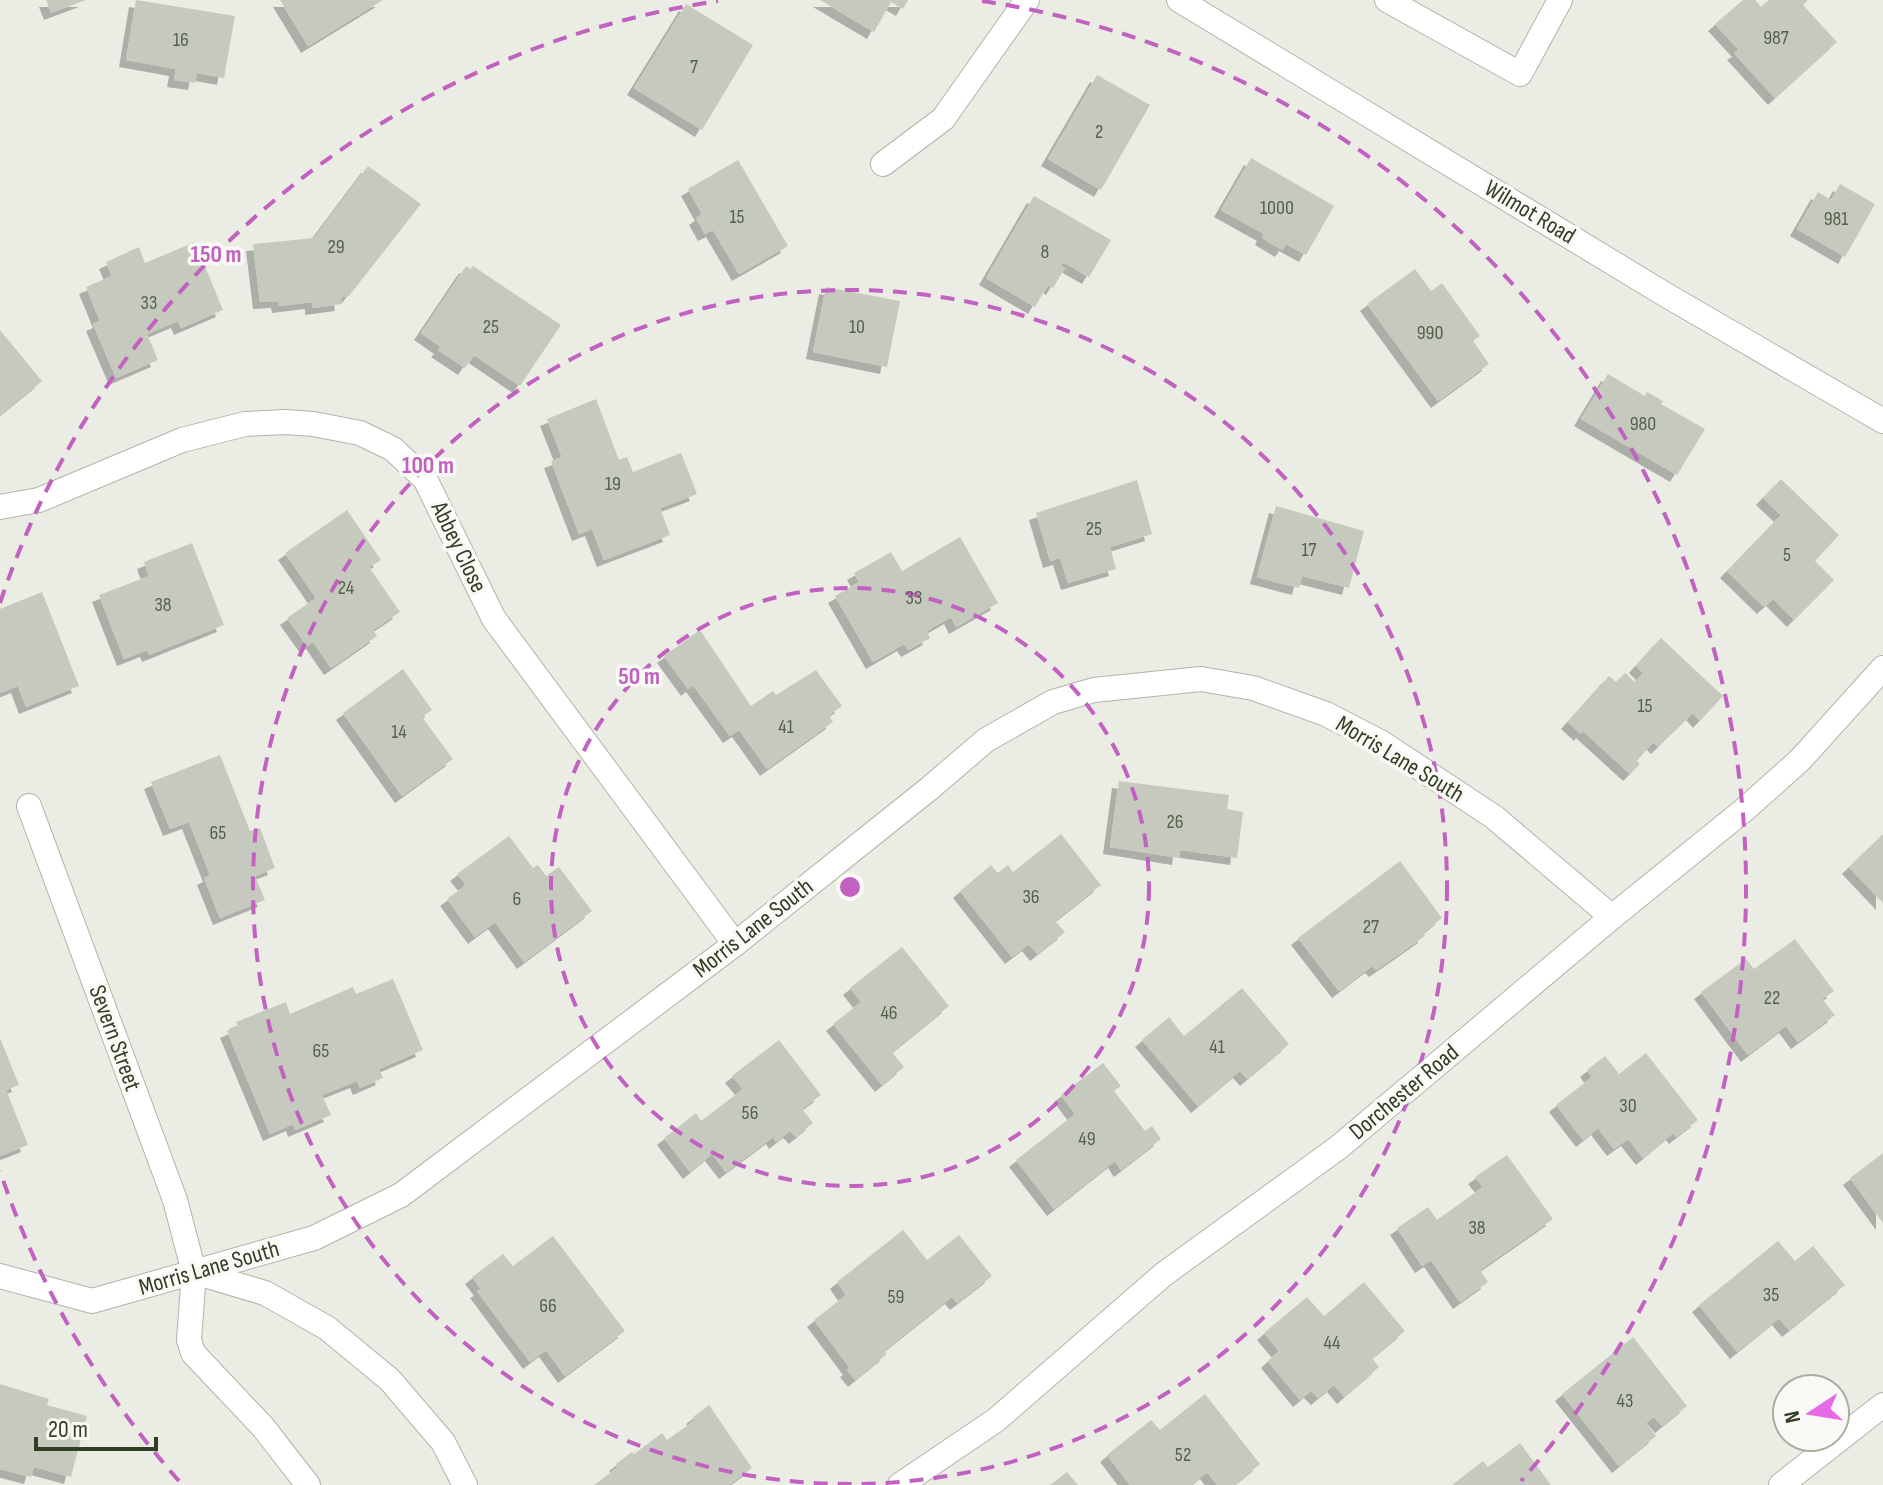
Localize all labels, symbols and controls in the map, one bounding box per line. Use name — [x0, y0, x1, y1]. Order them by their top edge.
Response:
house number: 987 — [1763, 26, 1789, 50]
house number: 16 — [173, 28, 189, 52]
house number: 7 — [690, 55, 698, 79]
house number: 2 — [1095, 120, 1103, 144]
street label: Wilmot Road — [1479, 174, 1581, 250]
house number: 1000 — [1260, 196, 1294, 220]
house number: 15 — [729, 205, 745, 229]
house number: 981 — [1824, 207, 1848, 231]
house number: 29 — [327, 235, 345, 259]
text: 150 m — [190, 240, 242, 269]
house number: 8 — [1041, 240, 1049, 264]
house number: 33 — [141, 291, 157, 315]
house number: 25 — [483, 315, 499, 339]
house number: 10 — [849, 315, 865, 339]
house number: 990 — [1417, 321, 1443, 345]
house number: 980 — [1630, 412, 1656, 436]
text: 100 m — [402, 451, 454, 480]
house number: 19 — [605, 472, 621, 496]
street label: Abbey Close — [424, 496, 493, 597]
house number: 25 — [1086, 517, 1102, 541]
house number: 17 — [1302, 538, 1316, 562]
house number: 5 — [1783, 543, 1791, 567]
house number: 24 — [338, 576, 354, 600]
house number: 33 — [906, 586, 922, 610]
house number: 38 — [154, 593, 172, 617]
text: 50 m — [618, 662, 660, 691]
house number: 15 — [1637, 694, 1653, 718]
street label: Morris Lane South — [1331, 709, 1469, 809]
house number: 41 — [778, 715, 794, 739]
house number: 14 — [391, 720, 407, 744]
house number: 26 — [1167, 810, 1184, 834]
house number: 65 — [210, 821, 226, 845]
street label: Morris Lane South — [687, 872, 819, 984]
centre of rings — [836, 873, 864, 901]
house number: 36 — [1022, 885, 1040, 909]
house number: 6 — [513, 887, 521, 911]
house number: 27 — [1363, 915, 1379, 939]
street label: Severn Street — [83, 981, 147, 1095]
house number: 22 — [1764, 986, 1780, 1010]
house number: 46 — [880, 1001, 898, 1025]
house number: 41 — [1209, 1035, 1225, 1059]
street label: Dorchester Road — [1343, 1038, 1465, 1146]
house number: 65 — [313, 1039, 329, 1063]
house number: 30 — [1619, 1094, 1637, 1118]
house number: 56 — [742, 1101, 758, 1125]
house number: 49 — [1078, 1127, 1096, 1151]
house number: 38 — [1468, 1216, 1486, 1240]
street label: Morris Lane South — [135, 1234, 283, 1302]
house number: 35 — [1763, 1283, 1779, 1307]
house number: 59 — [888, 1285, 904, 1309]
house number: 66 — [539, 1294, 557, 1318]
house number: 44 — [1324, 1331, 1340, 1355]
north arrow — [1771, 1373, 1851, 1453]
house number: 43 — [1617, 1389, 1633, 1413]
scale bar — [36, 1401, 156, 1451]
text: N — [1778, 1408, 1807, 1425]
text: 20 m — [48, 1415, 88, 1444]
house number: 52 — [1175, 1443, 1191, 1467]

